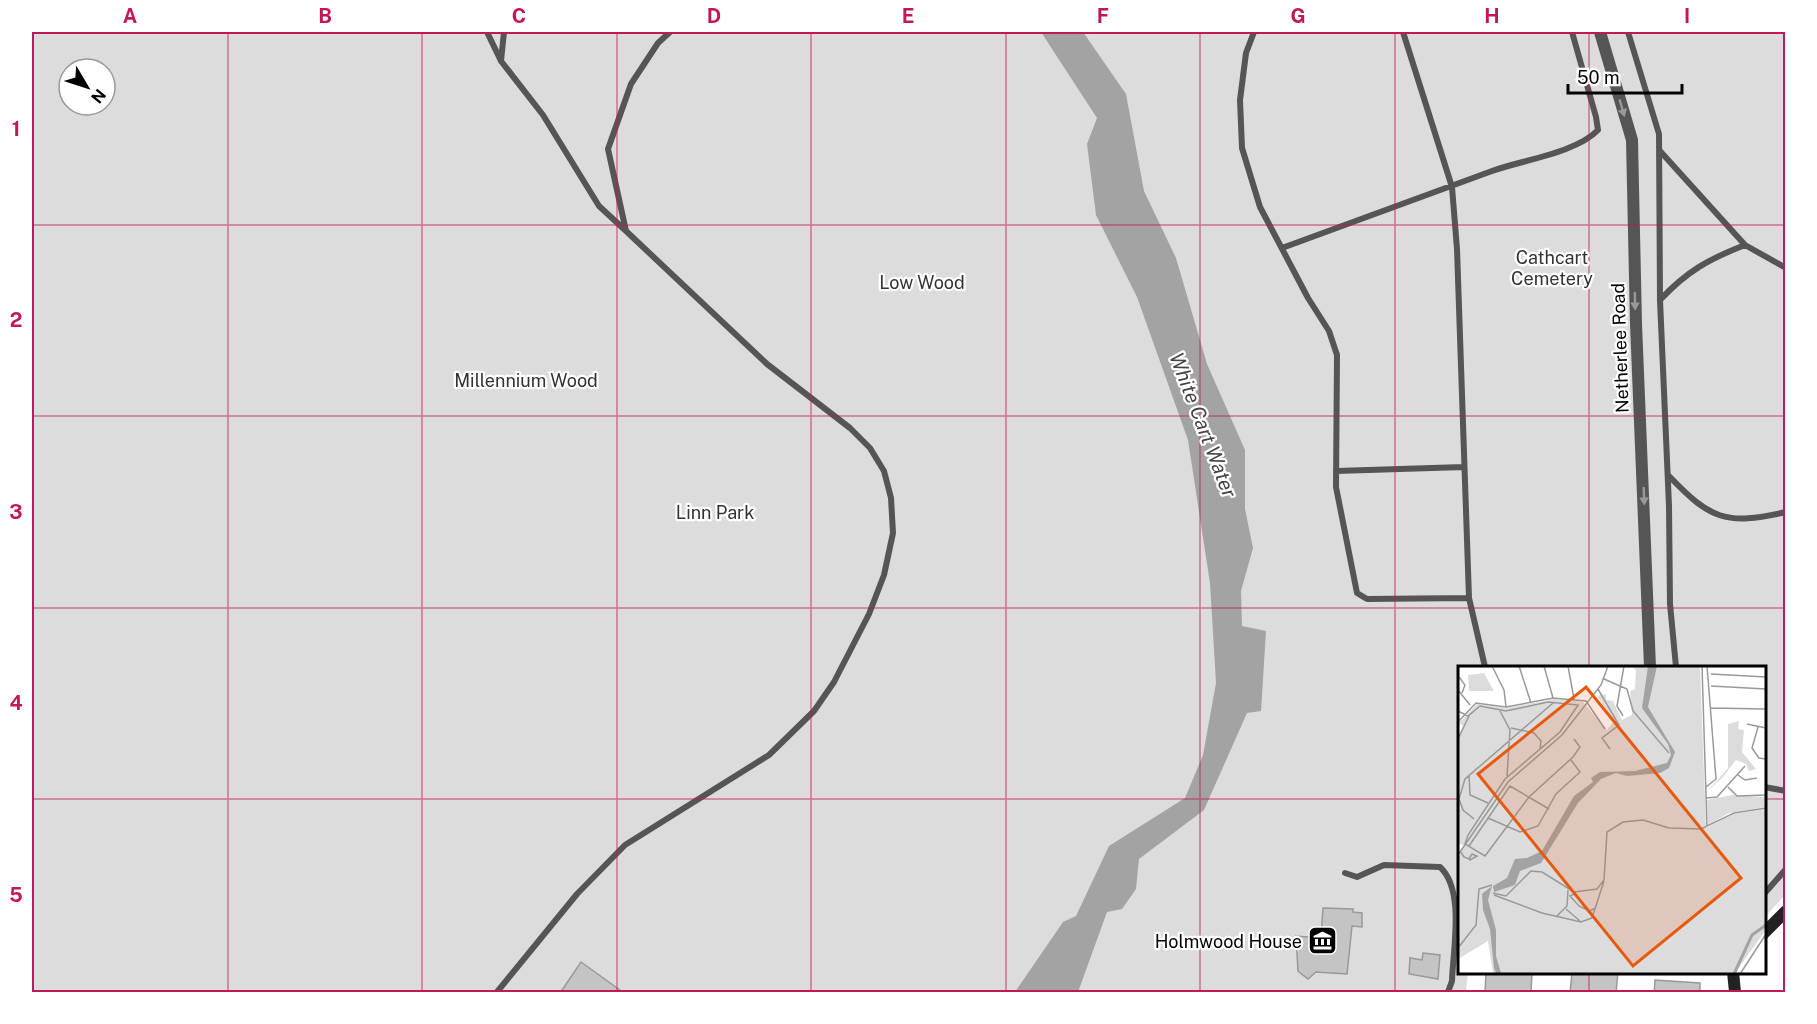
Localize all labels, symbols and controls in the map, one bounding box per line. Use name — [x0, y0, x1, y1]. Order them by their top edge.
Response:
text: A — [123, 4, 137, 28]
text: B — [318, 4, 332, 28]
text: C — [512, 4, 526, 28]
text: D — [707, 4, 721, 28]
text: E — [902, 4, 914, 28]
text: F — [1097, 4, 1109, 28]
text: G — [1290, 4, 1306, 28]
text: H — [1484, 4, 1500, 28]
text: I — [1684, 4, 1690, 28]
north arrow — [57, 57, 117, 117]
scale bar — [1568, 57, 1682, 95]
text: 50 m — [1577, 67, 1620, 88]
text: N — [87, 85, 110, 107]
one-way arrow — [1618, 99, 1627, 117]
text: 1 — [12, 117, 20, 141]
park label: Cathcart Cemetery — [1511, 247, 1593, 289]
park label: Low Wood — [879, 272, 965, 293]
street label: Netherlee Road — [1607, 283, 1633, 413]
one-way arrow — [1630, 292, 1640, 311]
text: 2 — [10, 308, 22, 332]
water label: White Cart Water — [1164, 349, 1242, 501]
park label: Millennium Wood — [454, 370, 598, 391]
one-way arrow — [1639, 487, 1648, 506]
text: 3 — [9, 500, 23, 524]
park label: Linn Park — [676, 502, 754, 523]
inset map — [1458, 666, 1766, 973]
text: 4 — [9, 691, 23, 715]
text: 5 — [9, 883, 23, 907]
museum icon: Holmwood House — [1307, 925, 1339, 957]
place label: Holmwood House — [1155, 931, 1302, 952]

